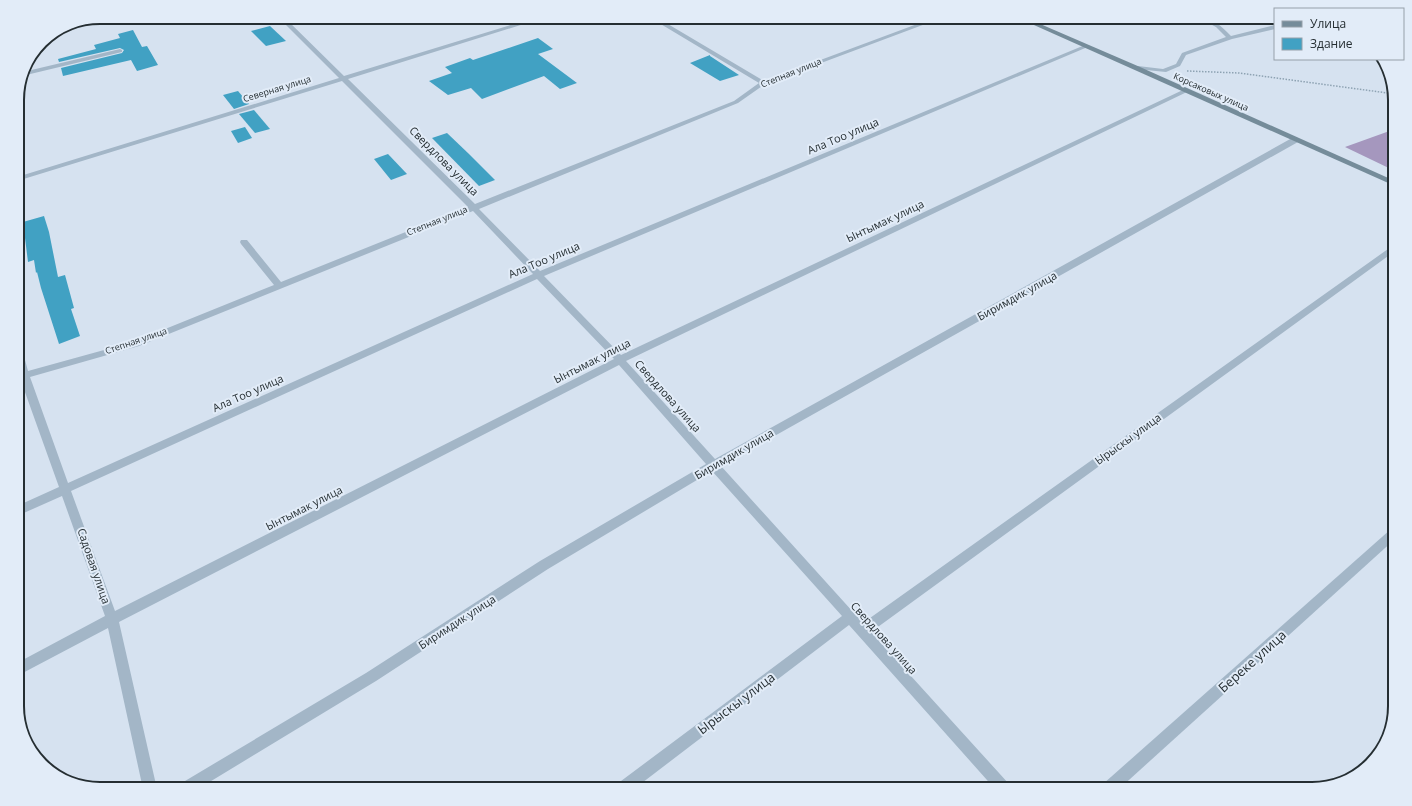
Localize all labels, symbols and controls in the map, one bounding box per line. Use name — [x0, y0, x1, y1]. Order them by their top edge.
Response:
legend — [1274, 8, 1404, 60]
text: Улица — [1310, 15, 1346, 32]
text: Здание — [1310, 35, 1353, 52]
street label: Степная улица — [758, 54, 823, 91]
street label: Корсаковых улица — [1172, 69, 1251, 114]
street label: Северная улица — [241, 72, 312, 105]
street label: Ала Тоо улица — [805, 114, 881, 157]
street label: Свердлова улица — [406, 123, 482, 199]
street label: Ынтымак улица — [843, 196, 926, 245]
street label: Степная улица — [404, 202, 469, 239]
street label: Ала Тоо улица — [506, 238, 582, 281]
street label: Биримдик улица — [974, 267, 1059, 324]
street label: Степная улица — [103, 324, 168, 357]
street label: Ынтымак улица — [551, 335, 633, 386]
street label: Свердлова улица — [632, 356, 705, 435]
street label: Ала Тоо улица — [210, 370, 286, 415]
street label: Ырыскы улица — [1092, 409, 1164, 468]
street label: Биримдик улица — [691, 425, 776, 482]
street label: Ынтымак улица — [263, 482, 345, 533]
street label: Садовая улица — [74, 526, 114, 606]
street label: Биримдик улица — [415, 591, 498, 652]
street label: Свердлова улица — [848, 598, 921, 677]
street label: Береке улица — [1214, 626, 1290, 696]
street label: Ырыскы улица — [694, 668, 778, 738]

